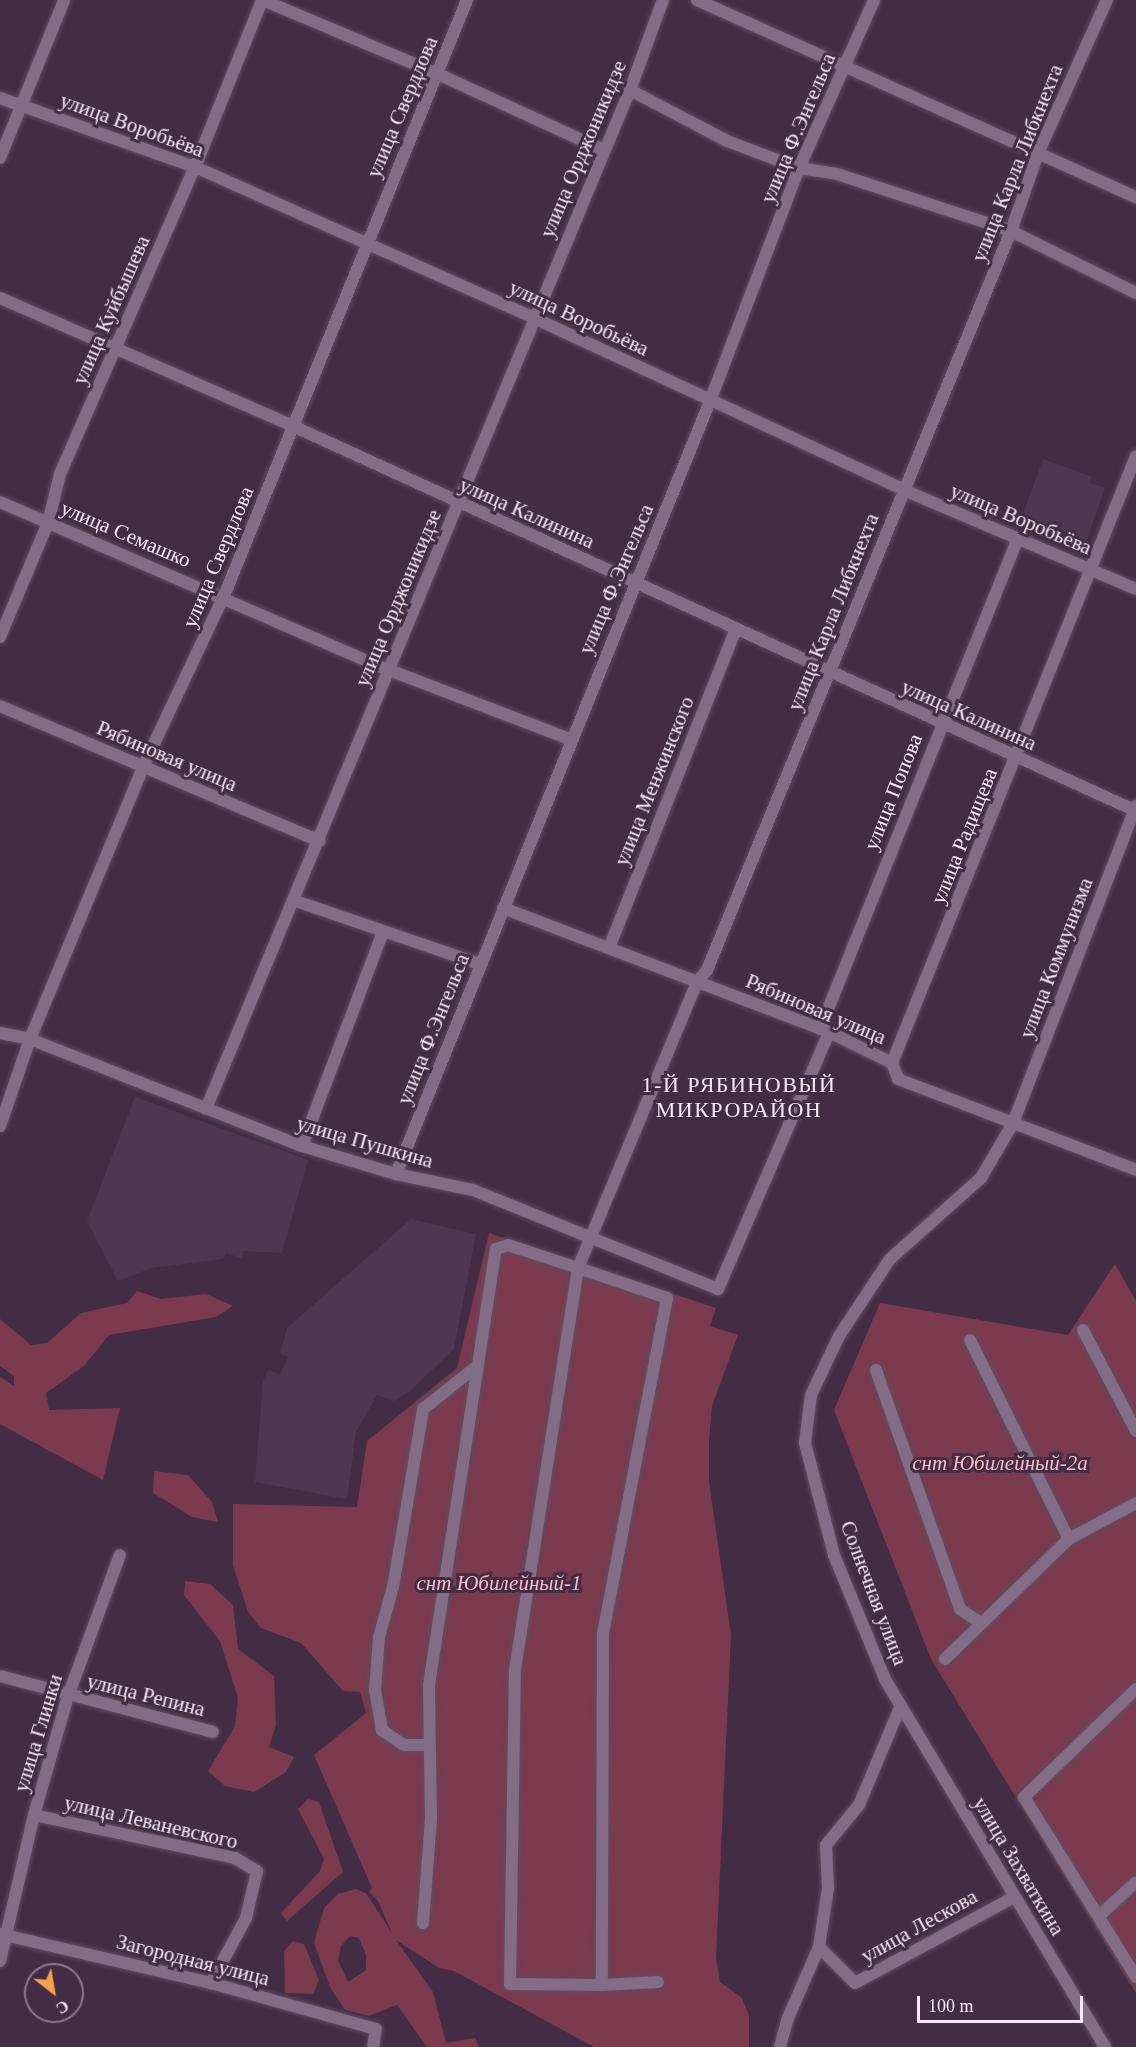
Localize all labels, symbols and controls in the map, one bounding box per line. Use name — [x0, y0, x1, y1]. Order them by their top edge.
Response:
street label: улица Свердлова — [361, 33, 443, 181]
street label: улица Ф.Энгельса — [755, 49, 841, 207]
street label: улица Орджоникидзе — [534, 57, 632, 241]
street label: улица Карла Либкнехта — [966, 61, 1068, 265]
street label: улица Воробьёва — [57, 87, 207, 163]
street label: улица Куйбышева — [67, 232, 155, 388]
street label: улица Воробьёва — [505, 275, 653, 361]
street label: улица Калинина — [456, 472, 598, 554]
street label: улица Воробьёва — [947, 478, 1095, 560]
street label: улица Свердлова — [177, 483, 259, 631]
street label: улица Семашко — [57, 495, 195, 573]
street label: улица Ф.Энгельса — [573, 500, 659, 658]
street label: улица Орджоникидзе — [349, 506, 447, 690]
street label: улица Карла Либкнехта — [782, 510, 884, 714]
street label: улица Калинина — [898, 674, 1040, 756]
street label: улица Менжинского — [608, 693, 700, 869]
street label: Рябиновая улица — [93, 715, 241, 797]
street label: улица Попова — [858, 730, 928, 854]
street label: улица Радищева — [925, 764, 1003, 908]
street label: улица Коммунизма — [1014, 874, 1098, 1042]
street label: улица Ф.Энгельса — [391, 950, 475, 1108]
street label: Рябиновая улица — [742, 968, 890, 1050]
district label: 1-Й РЯБИНОВЫЙ МИКРОРАЙОН — [642, 1071, 836, 1122]
street label: улица Пушкина — [294, 1110, 436, 1174]
park label: снт Юбилейный-2а — [912, 1450, 1088, 1476]
street label: Солнечная улица — [835, 1517, 913, 1669]
park label: снт Юбилейный-1 — [416, 1570, 582, 1596]
street label: улица Репина — [84, 1668, 208, 1722]
street label: улица Глинки — [8, 1671, 68, 1795]
street label: улица Леваневского — [62, 1790, 240, 1854]
street label: улица Захваткина — [968, 1792, 1070, 1940]
street label: улица Лескова — [856, 1884, 982, 1968]
street label: Загородная улица — [114, 1929, 272, 1991]
north arrow — [24, 1963, 84, 2023]
scale bar — [920, 1984, 1086, 2022]
text: 100 m — [928, 1996, 974, 2016]
text: С — [53, 1997, 72, 2017]

